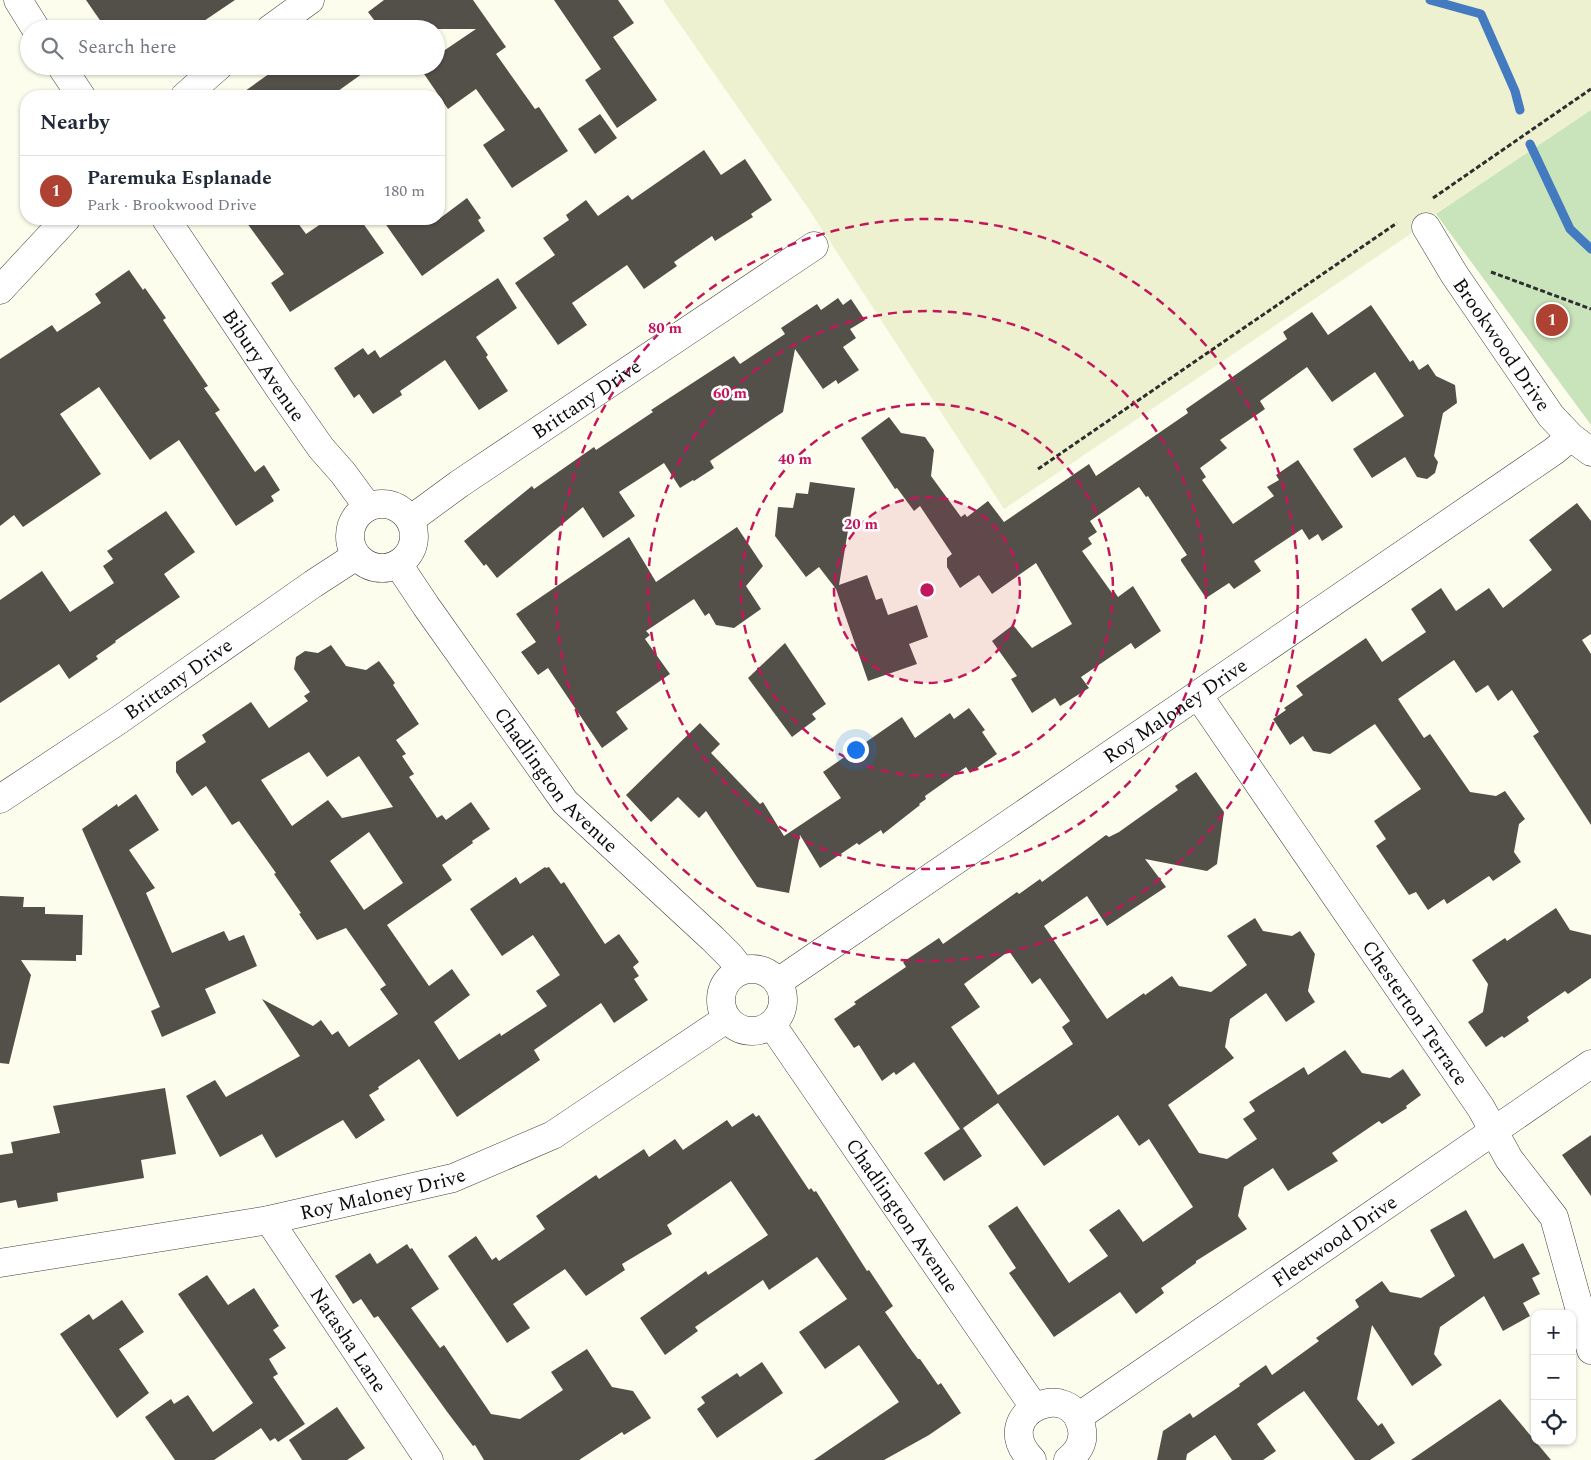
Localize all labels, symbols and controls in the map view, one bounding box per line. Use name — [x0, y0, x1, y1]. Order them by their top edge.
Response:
search box — [20, 20, 445, 75]
text: Search here — [78, 33, 177, 62]
icon: search — [38, 34, 66, 62]
text: Nearby — [40, 107, 110, 139]
text: Paremuka Esplanade — [87, 164, 272, 193]
text: 1 — [52, 179, 60, 203]
text: 180 m — [383, 179, 425, 203]
text: Park · Brookwood Drive — [87, 193, 257, 217]
street label: Brookwood Drive — [1445, 272, 1558, 418]
pin: 1 — [1536, 301, 1568, 339]
street label: Bibury Avenue — [214, 303, 312, 428]
text: 80 m — [648, 317, 683, 340]
street label: Brittany Drive — [526, 352, 648, 447]
text: 60 m — [713, 382, 748, 405]
text: 40 m — [778, 448, 813, 471]
text: 20 m — [844, 513, 879, 536]
centre of rings — [918, 581, 936, 599]
street label: Brittany Drive — [118, 631, 239, 728]
street label: Roy Maloney Drive — [1097, 651, 1254, 771]
street label: Chadlington Avenue — [486, 701, 625, 860]
your location — [843, 737, 869, 763]
street label: Chesterton Terrace — [1354, 934, 1475, 1092]
street label: Chadlington Avenue — [838, 1132, 966, 1300]
street label: Roy Maloney Drive — [297, 1160, 471, 1228]
street label: Fleetwood Drive — [1266, 1188, 1404, 1295]
street label: Natasha Lane — [302, 1282, 394, 1399]
map controls — [1531, 1310, 1576, 1445]
button: + — [1531, 1310, 1576, 1355]
button: − — [1531, 1355, 1576, 1400]
button: locate — [1531, 1400, 1576, 1445]

